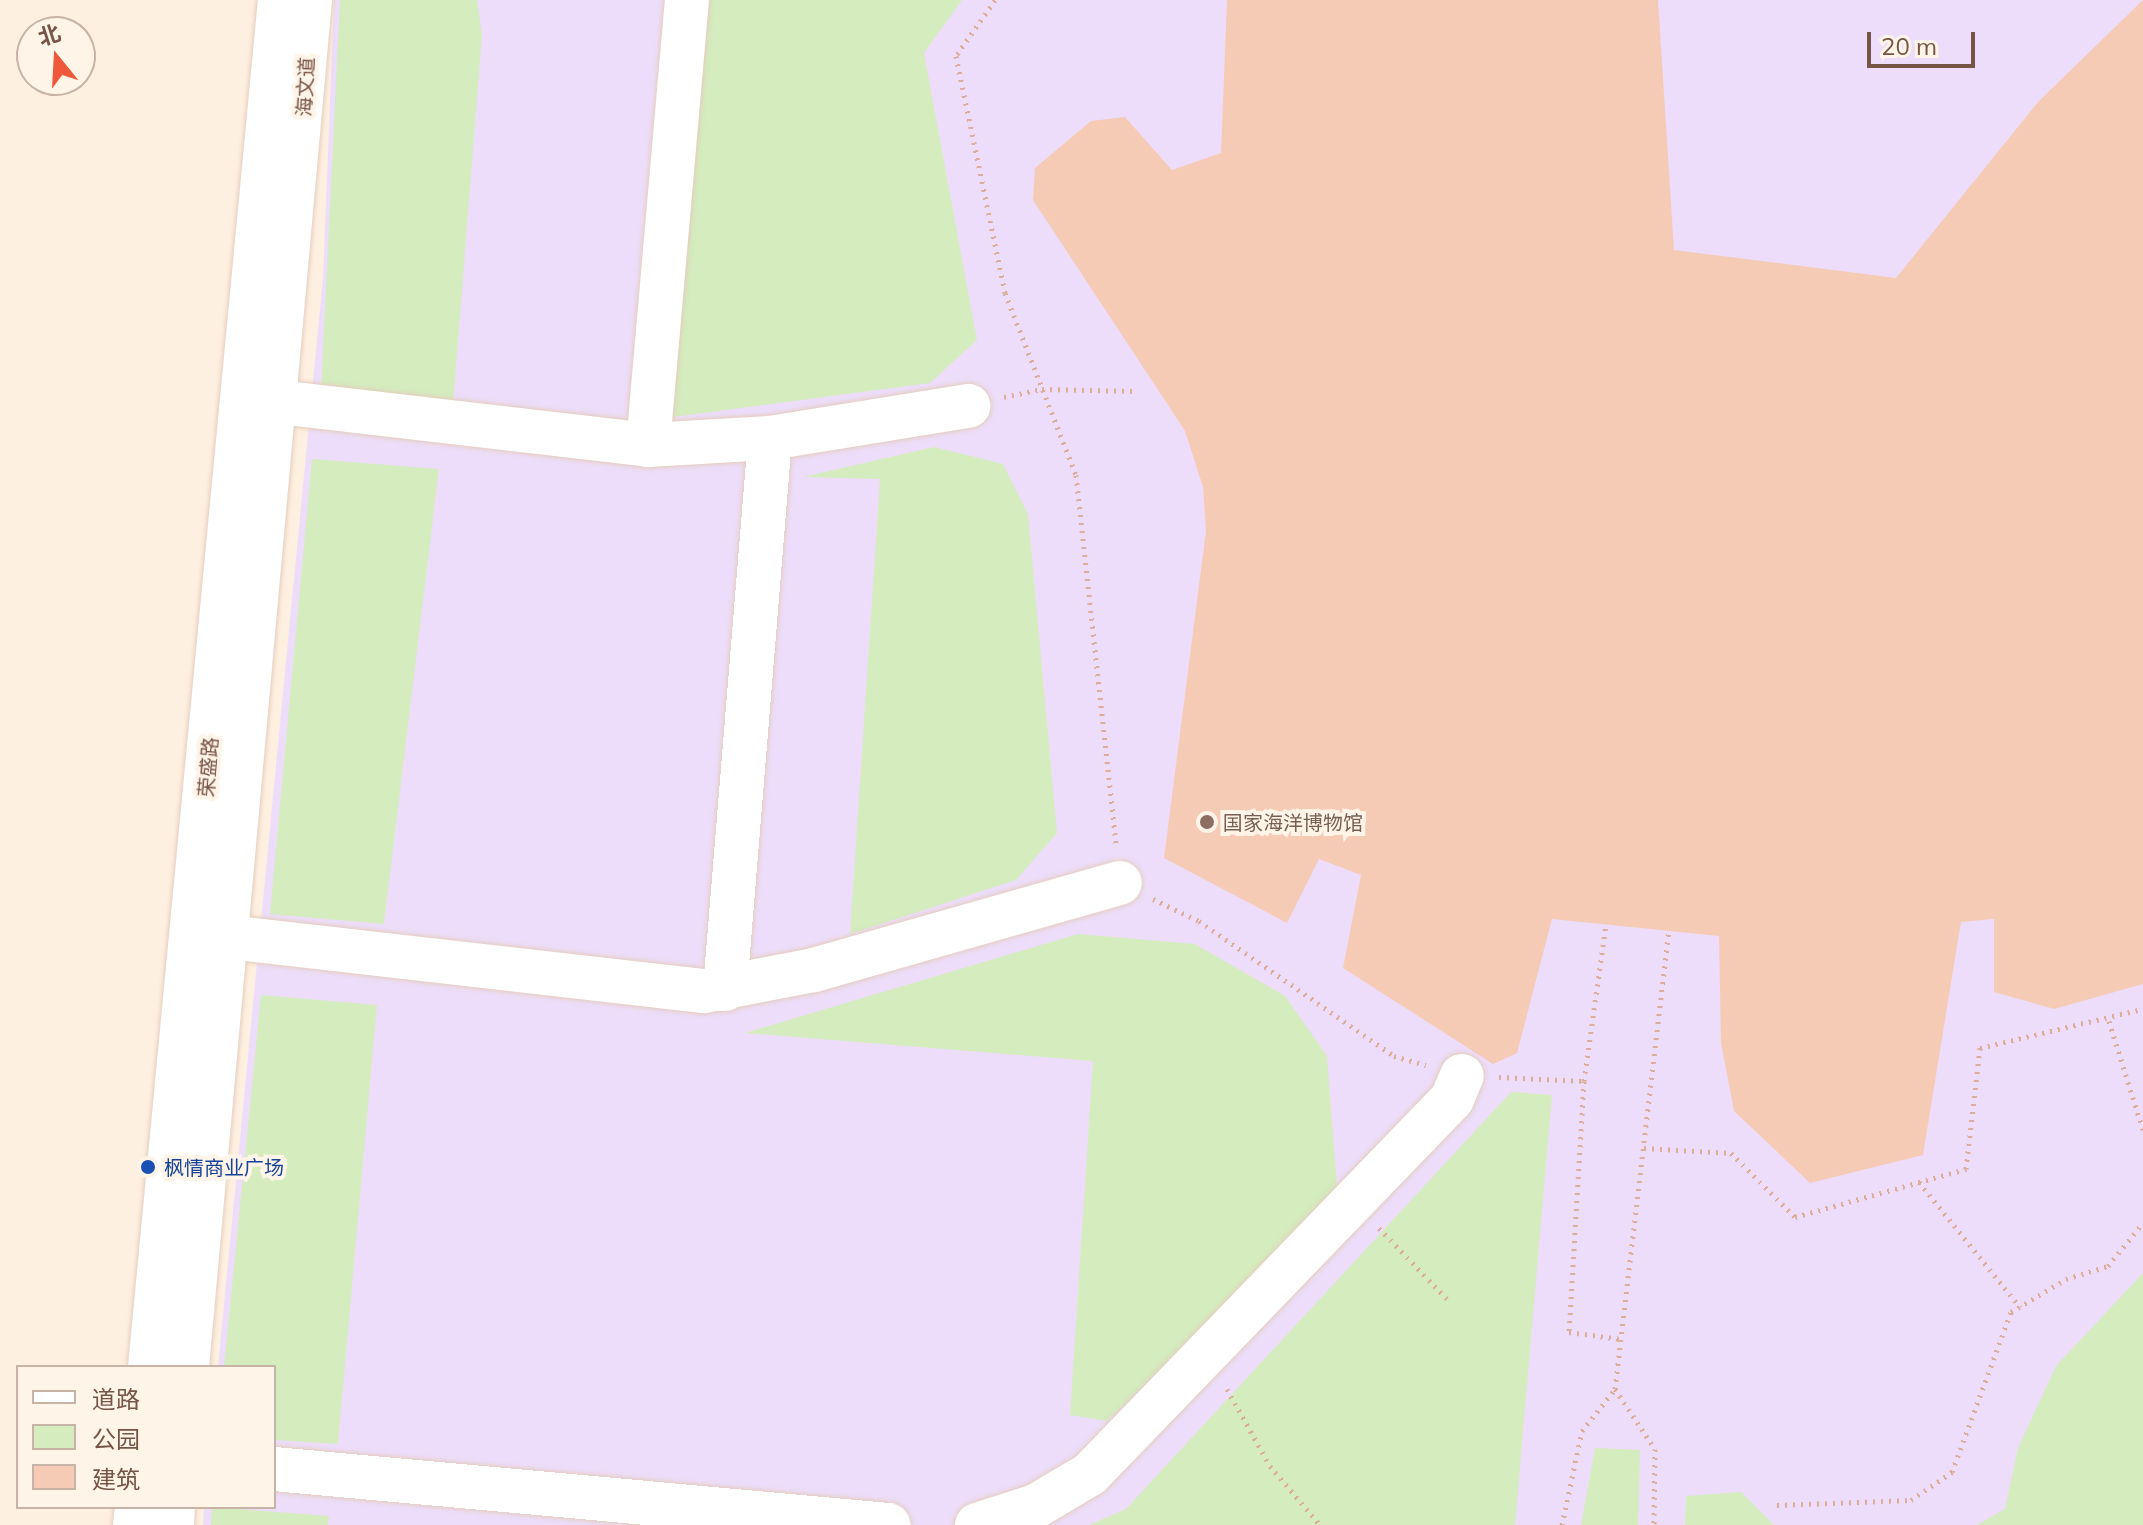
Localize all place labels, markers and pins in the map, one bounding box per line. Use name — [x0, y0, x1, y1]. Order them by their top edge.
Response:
place label: 国家海洋博物馆 — [1223, 810, 1363, 834]
marker: 国家海洋博物馆 — [1198, 813, 1216, 831]
place label: 枫情商业广场 — [164, 1155, 284, 1179]
marker: 枫情商业广场 — [139, 1158, 157, 1176]

